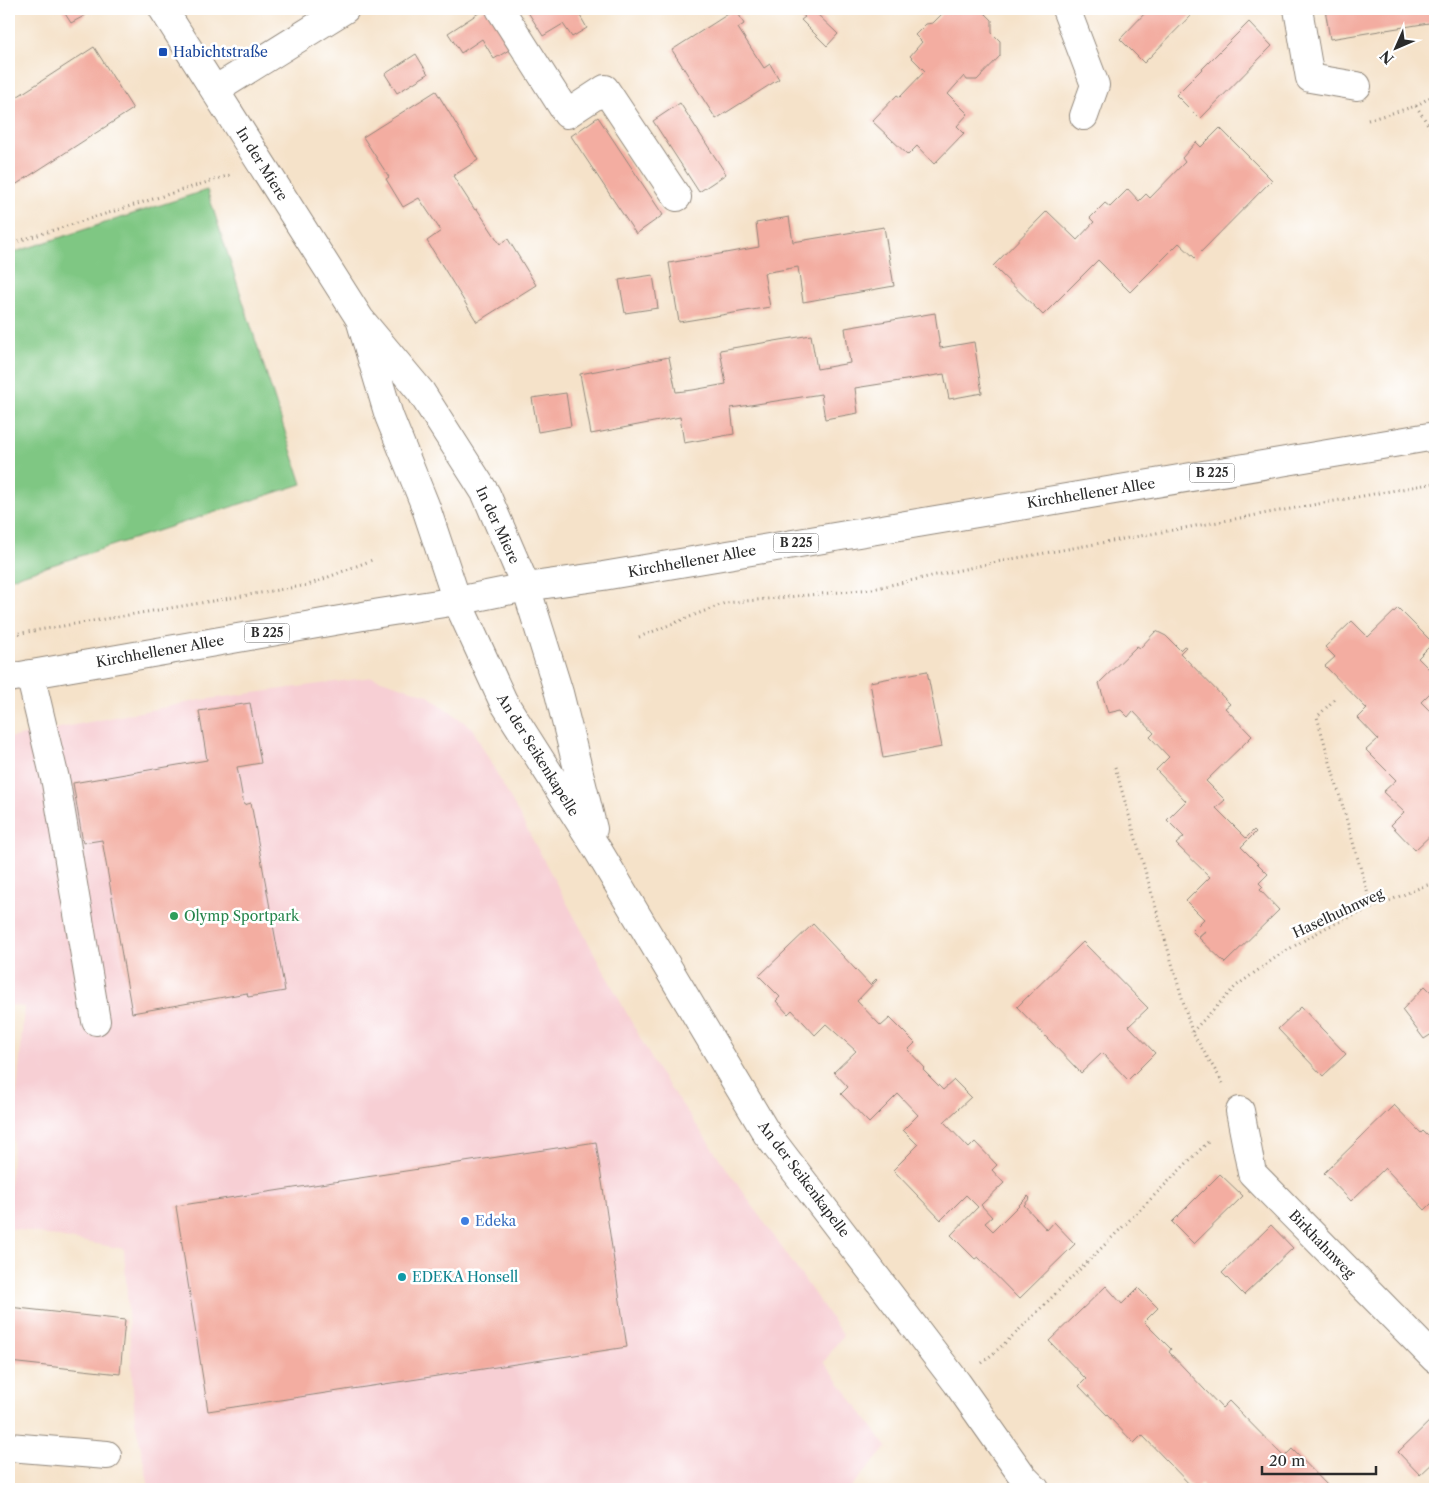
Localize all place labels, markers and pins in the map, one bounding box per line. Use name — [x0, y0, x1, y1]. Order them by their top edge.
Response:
place label: Habichtstraße — [173, 43, 268, 61]
marker: Habichtstraße — [157, 46, 169, 58]
place label: Olymp Sportpark — [184, 907, 300, 925]
marker: Olymp Sportpark — [168, 910, 180, 922]
place label: Edeka — [475, 1212, 517, 1230]
marker: Edeka — [459, 1215, 471, 1227]
place label: EDEKA Honsell — [412, 1268, 518, 1286]
marker: EDEKA Honsell — [396, 1271, 408, 1283]

